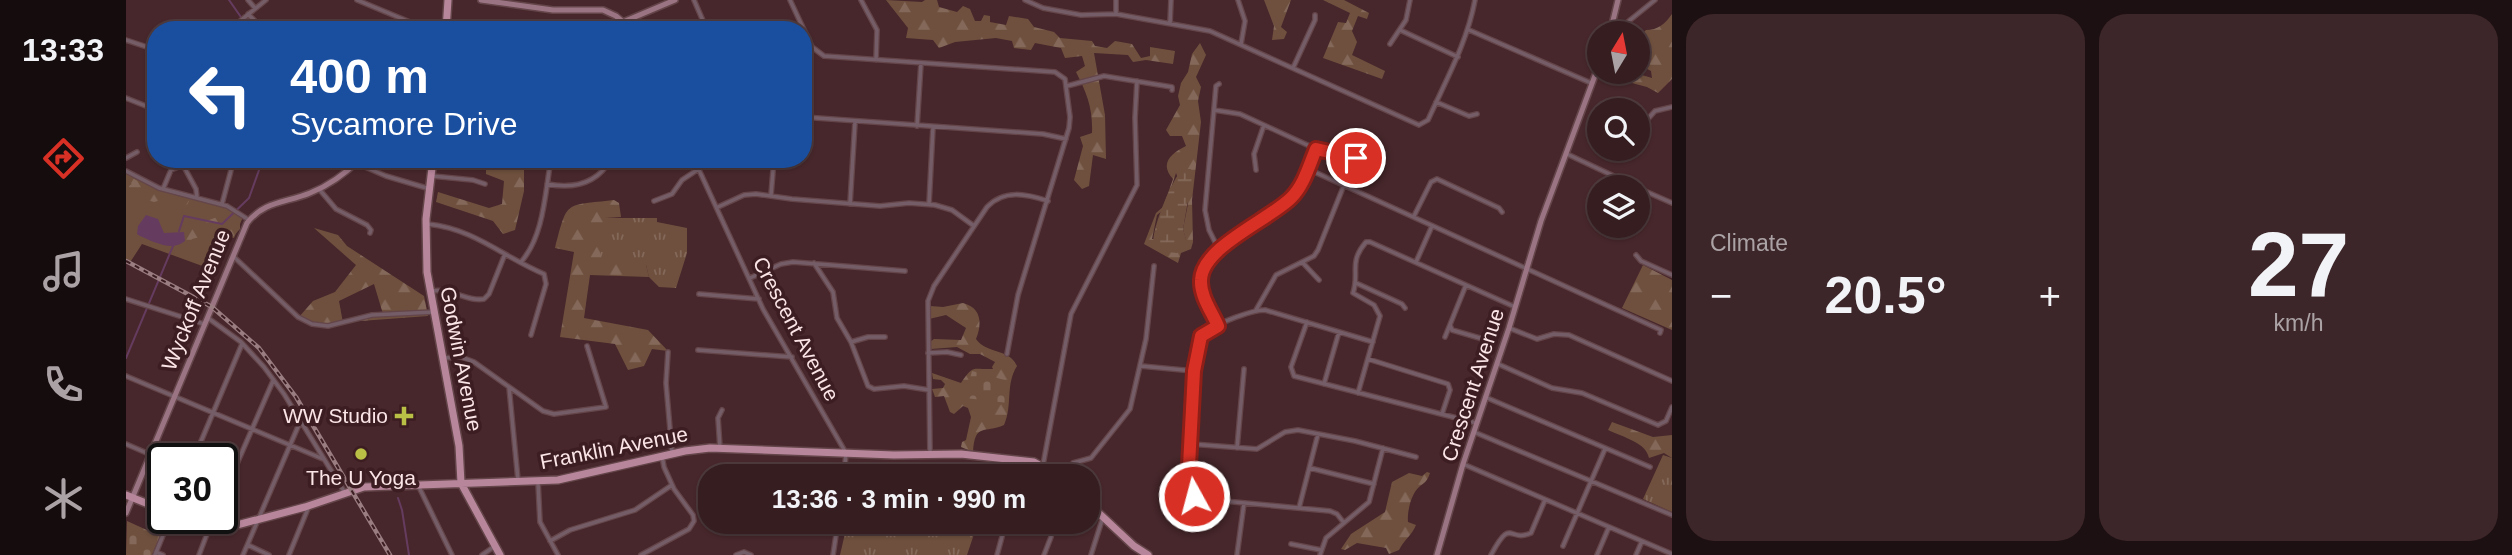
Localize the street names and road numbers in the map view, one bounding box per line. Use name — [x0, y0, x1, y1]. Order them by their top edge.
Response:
street label: Wyckoff Avenue — [157, 226, 234, 373]
street label: Crescent Avenue — [749, 253, 844, 405]
street label: Godwin Avenue — [436, 285, 487, 433]
street label: Crescent Avenue — [1437, 305, 1508, 464]
street label: Franklin Avenue — [538, 422, 690, 473]

